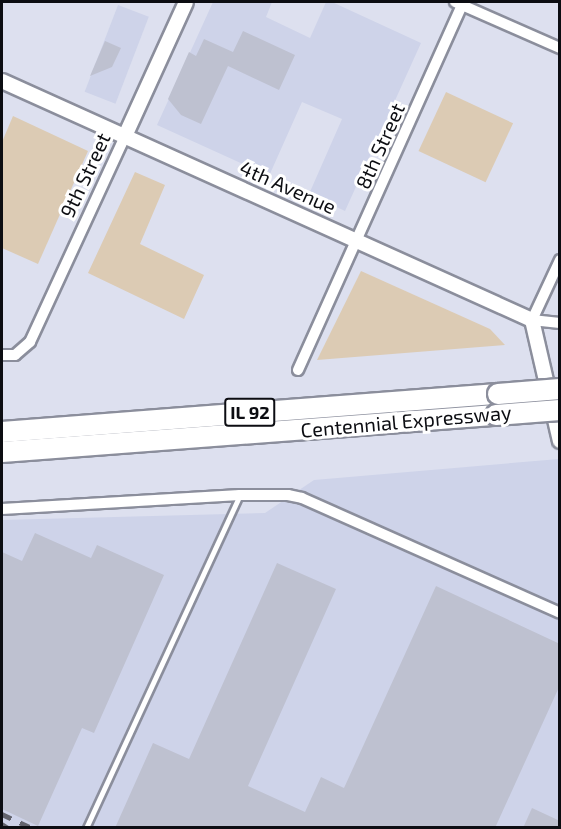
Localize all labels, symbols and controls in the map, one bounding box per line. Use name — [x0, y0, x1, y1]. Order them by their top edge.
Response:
street label: 8th Street — [350, 99, 410, 193]
street label: 9th Street — [55, 129, 115, 221]
street label: 4th Avenue — [236, 155, 340, 219]
road number: IL 92 — [223, 397, 277, 427]
street label: Centennial Expressway — [299, 400, 513, 442]

